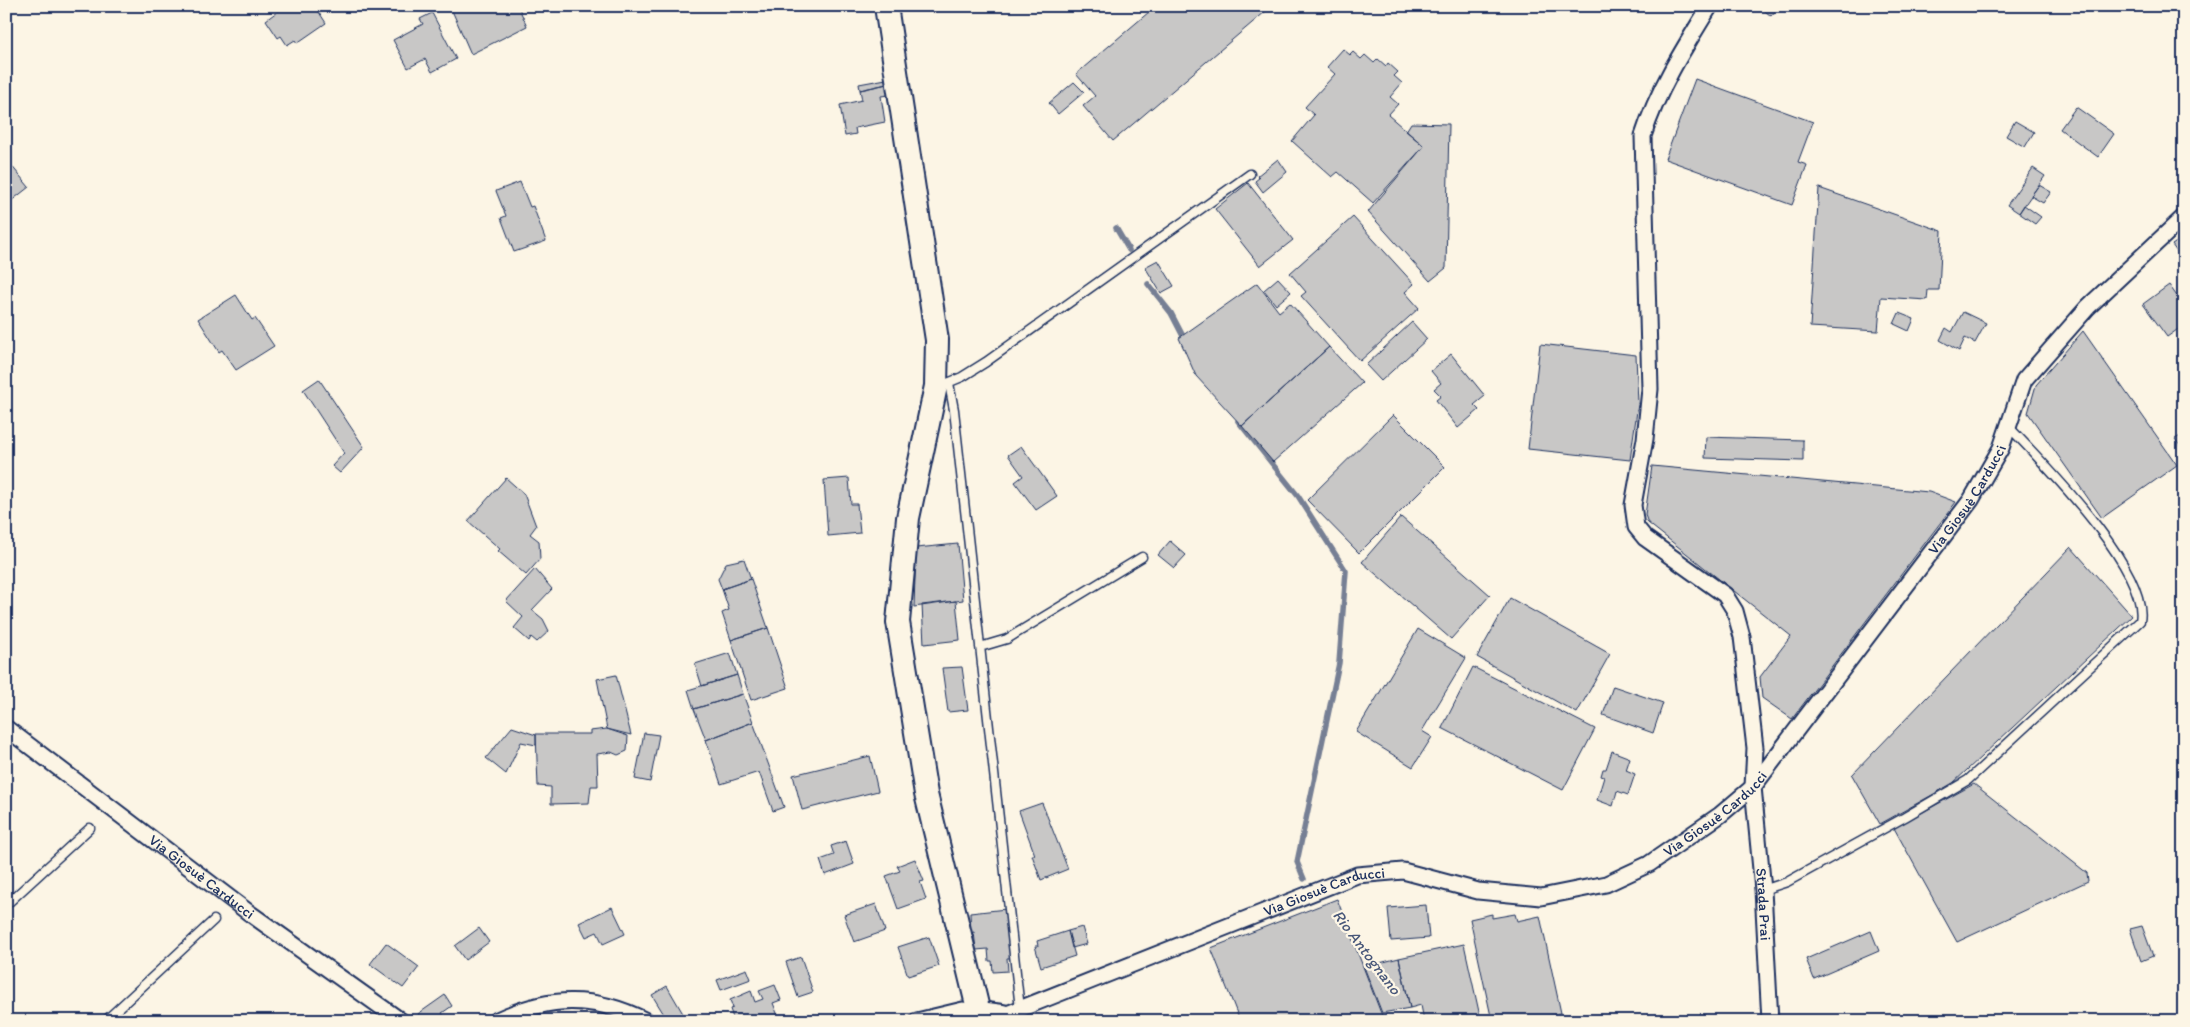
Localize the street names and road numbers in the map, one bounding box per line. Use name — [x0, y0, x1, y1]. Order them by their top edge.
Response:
street label: Via Giosuè Carducci — [1924, 443, 2010, 558]
street label: Via Giosuè Carducci — [1660, 767, 1771, 861]
street label: Via Giosuè Carducci — [145, 831, 258, 923]
street label: Via Giosuè Carducci — [1261, 864, 1386, 920]
street label: Strada Prai — [1752, 867, 1775, 941]

